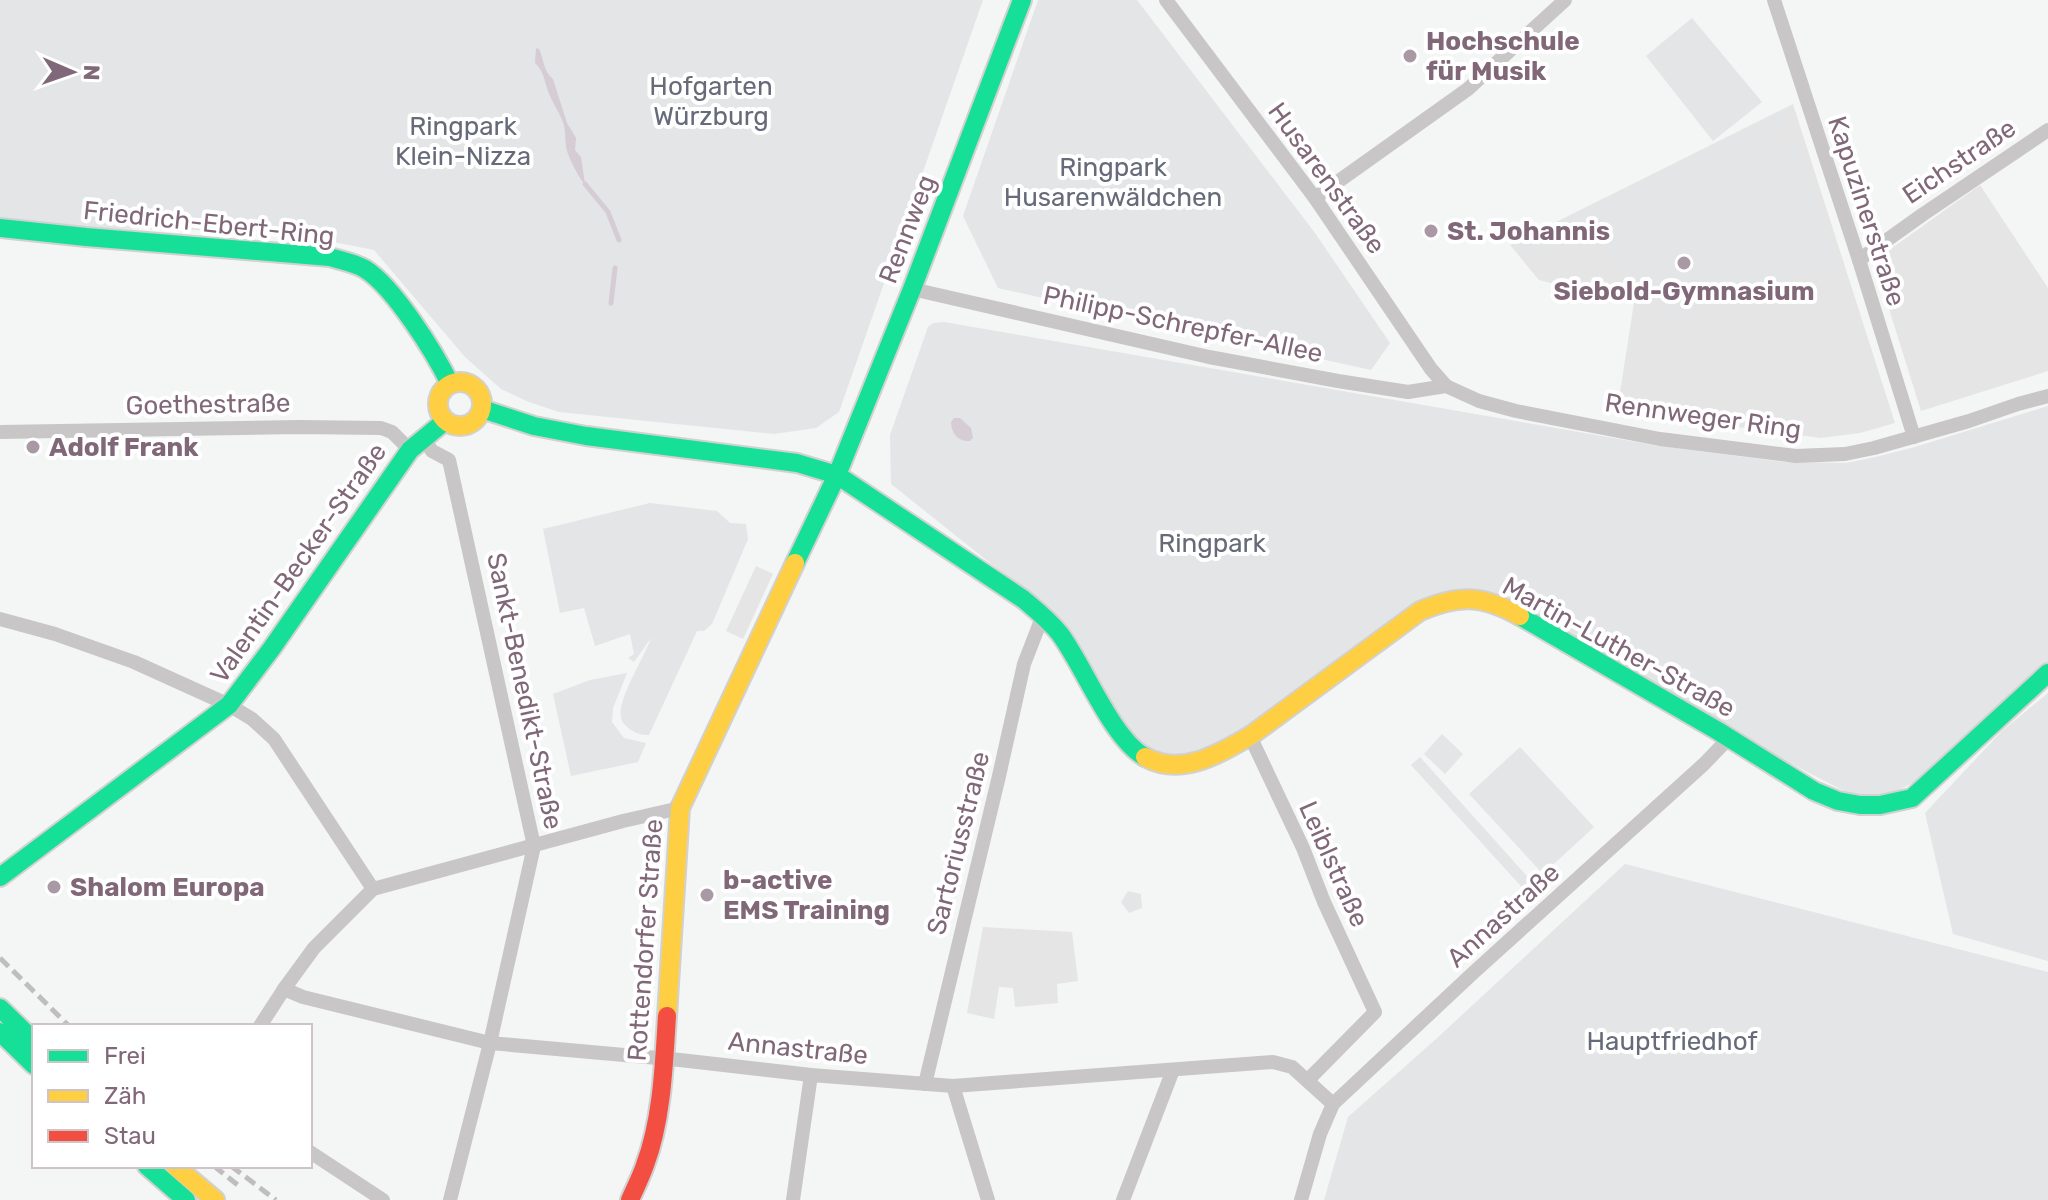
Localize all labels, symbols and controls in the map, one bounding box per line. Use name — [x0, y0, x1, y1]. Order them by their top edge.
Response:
place label: Hochschule für Musik — [1426, 26, 1580, 87]
north arrow — [32, 32, 112, 112]
marker: Hochschule für Musik — [1401, 47, 1419, 65]
text: N — [78, 64, 105, 81]
park label: Hofgarten Würzburg — [649, 71, 773, 132]
street label: Husarenstraße — [1261, 97, 1392, 260]
park label: Ringpark Klein-Nizza — [395, 111, 531, 172]
street label: Kapuzinerstraße — [1821, 112, 1912, 310]
street label: Eichstraße — [1897, 112, 2022, 210]
park label: Ringpark Husarenwäldchen — [1004, 152, 1222, 213]
street label: Rennweg — [873, 171, 942, 288]
street label: Friedrich-Ebert-Ring — [82, 195, 336, 252]
place label: St. Johannis — [1447, 216, 1610, 247]
marker: St. Johannis — [1422, 222, 1440, 240]
marker: Siebold-Gymnasium — [1675, 254, 1693, 272]
place label: Siebold-Gymnasium — [1553, 276, 1815, 307]
street label: Philipp-Schrepfer-Allee — [1040, 280, 1325, 369]
street label: Rennweger Ring — [1603, 387, 1803, 446]
street label: Goethestraße — [125, 388, 291, 421]
place label: Adolf Frank — [49, 432, 199, 463]
street label: Valentin-Becker-Straße — [204, 437, 393, 689]
marker: Adolf Frank — [24, 438, 42, 456]
park label: Ringpark — [1158, 528, 1266, 559]
street label: Sankt-Benedikt-Straße — [480, 550, 569, 832]
street label: Martin-Luther-Straße — [1497, 571, 1740, 724]
street label: Sartoriusstraße — [921, 748, 996, 938]
street label: Leiblstraße — [1292, 797, 1375, 932]
street label: Rottendorfer Straße — [622, 818, 669, 1062]
street label: Annastraße — [1441, 857, 1566, 974]
place label: b-active EMS Training — [723, 865, 890, 926]
place label: Shalom Europa — [70, 872, 265, 903]
marker: Shalom Europa — [45, 878, 63, 896]
marker: b-active EMS Training — [698, 886, 716, 904]
legend — [32, 1024, 312, 1168]
street label: Annastraße — [726, 1026, 869, 1071]
park label: Hauptfriedhof — [1587, 1026, 1757, 1057]
text: Frei — [104, 1042, 146, 1070]
text: Zäh — [104, 1082, 146, 1110]
text: Stau — [104, 1122, 156, 1150]

